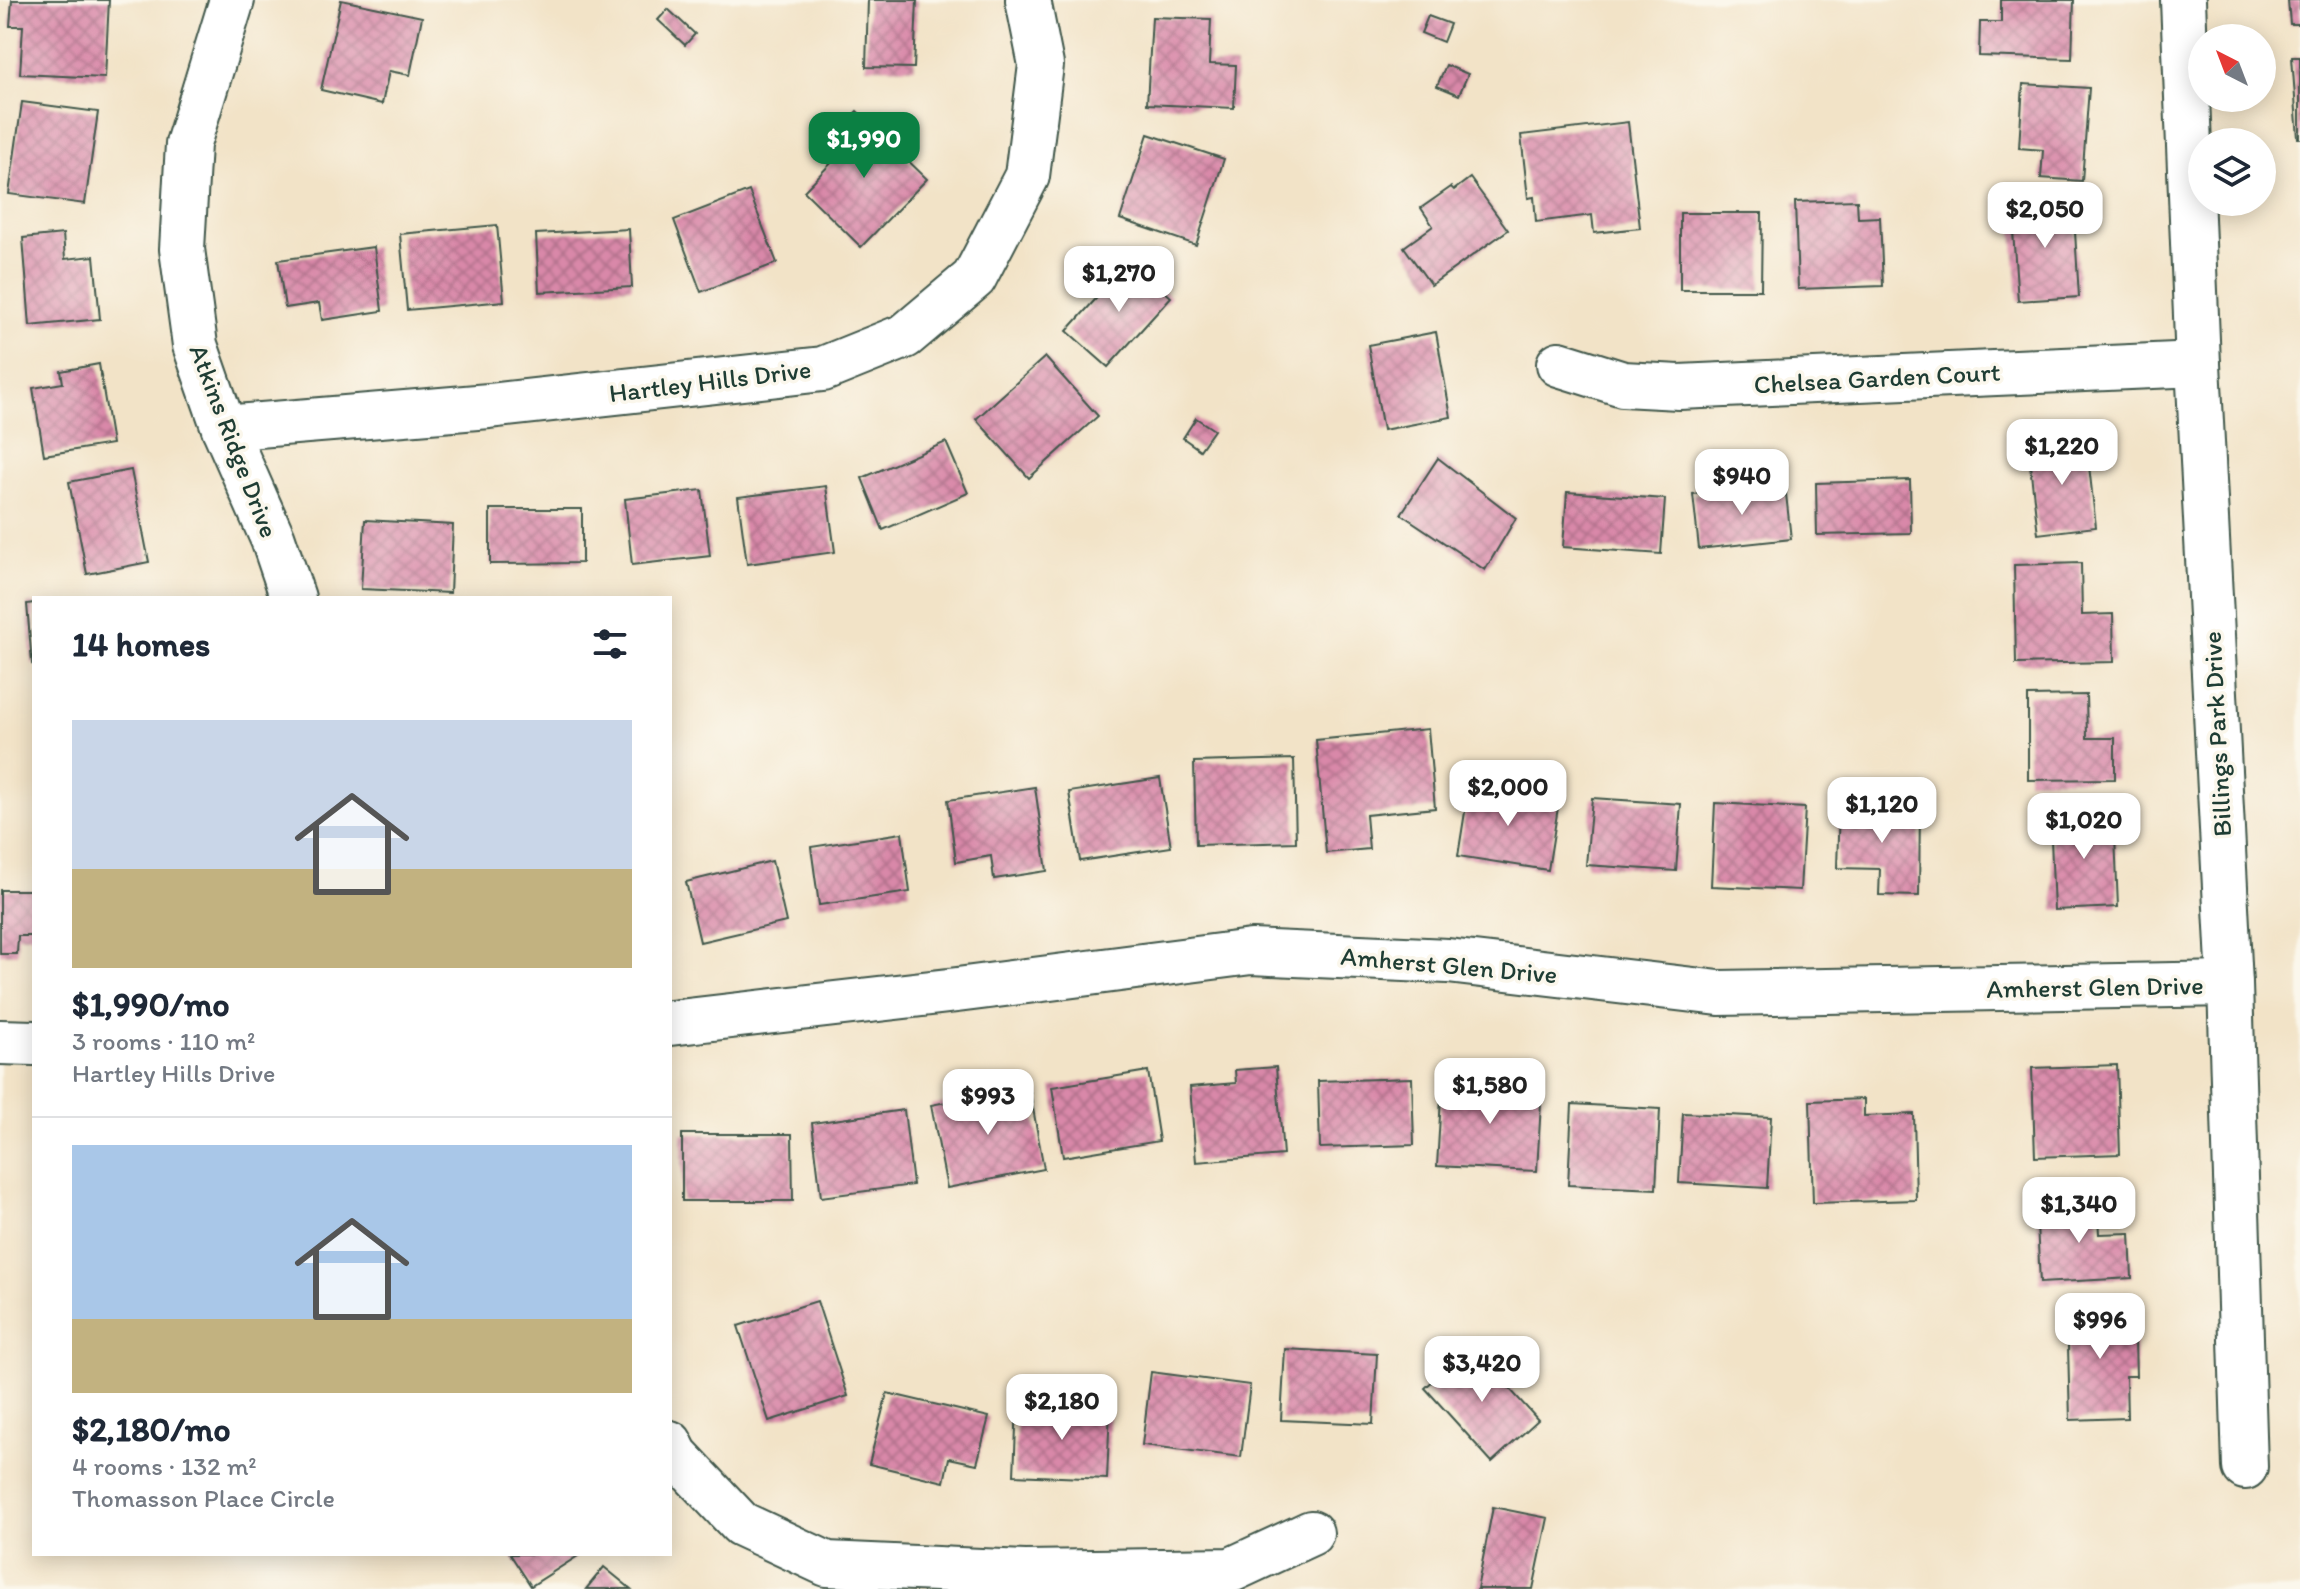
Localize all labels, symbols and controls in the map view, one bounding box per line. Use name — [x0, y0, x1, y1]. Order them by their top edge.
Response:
north arrow — [2188, 24, 2276, 112]
map controls — [2188, 24, 2276, 216]
pin: $1,990 — [799, 112, 929, 180]
text: $1,990 — [827, 122, 901, 154]
button: layers — [2188, 128, 2276, 216]
pin: $2,050 — [1980, 182, 2110, 250]
text: $2,050 — [2006, 192, 2084, 224]
pin: $1,270 — [1054, 246, 1184, 314]
text: $1,270 — [1082, 256, 1156, 288]
street label: Atkins Ridge Drive — [182, 340, 286, 542]
street label: Hartley Hills Drive — [607, 353, 813, 409]
street label: Chelsea Garden Court — [1753, 356, 2001, 400]
pin: $1,220 — [1997, 419, 2127, 487]
text: $1,220 — [2025, 429, 2099, 461]
pin: $940 — [1695, 449, 1789, 517]
text: $940 — [1713, 459, 1771, 491]
icon: filters — [588, 622, 632, 666]
text: 14 homes — [72, 624, 210, 665]
street label: Billings Park Drive — [2196, 631, 2238, 837]
pin: $2,000 — [1443, 760, 1573, 828]
text: $2,000 — [1467, 770, 1549, 802]
icon: home — [280, 772, 424, 916]
pin: $1,120 — [1817, 777, 1947, 845]
text: $1,120 — [1845, 787, 1919, 819]
pin: $1,020 — [2019, 793, 2149, 861]
text: $1,020 — [2045, 803, 2123, 835]
street label: Amherst Glen Drive — [1339, 940, 1559, 990]
street label: Amherst Glen Drive — [1986, 969, 2204, 1005]
text: $1,990/mo — [72, 984, 230, 1025]
text: 3 rooms · 110 m² — [72, 1025, 255, 1057]
text: Hartley Hills Drive — [72, 1057, 275, 1089]
pin: $1,580 — [1425, 1058, 1555, 1126]
text: $1,580 — [1452, 1068, 1528, 1100]
pin: $993 — [941, 1069, 1035, 1137]
text: $993 — [961, 1079, 1015, 1111]
pin: $1,340 — [2014, 1177, 2144, 1245]
text: $1,340 — [2040, 1187, 2118, 1219]
icon: home — [280, 1197, 424, 1341]
pin: $996 — [2053, 1293, 2147, 1361]
text: $996 — [2073, 1303, 2127, 1335]
pin: $3,420 — [1417, 1336, 1547, 1404]
text: $3,420 — [1443, 1346, 1521, 1378]
pin: $2,180 — [997, 1374, 1127, 1442]
text: $2,180 — [1024, 1384, 1100, 1416]
text: $2,180/mo — [72, 1409, 231, 1450]
text: 4 rooms · 132 m² — [72, 1450, 257, 1482]
text: Thomasson Place Circle — [72, 1482, 335, 1514]

